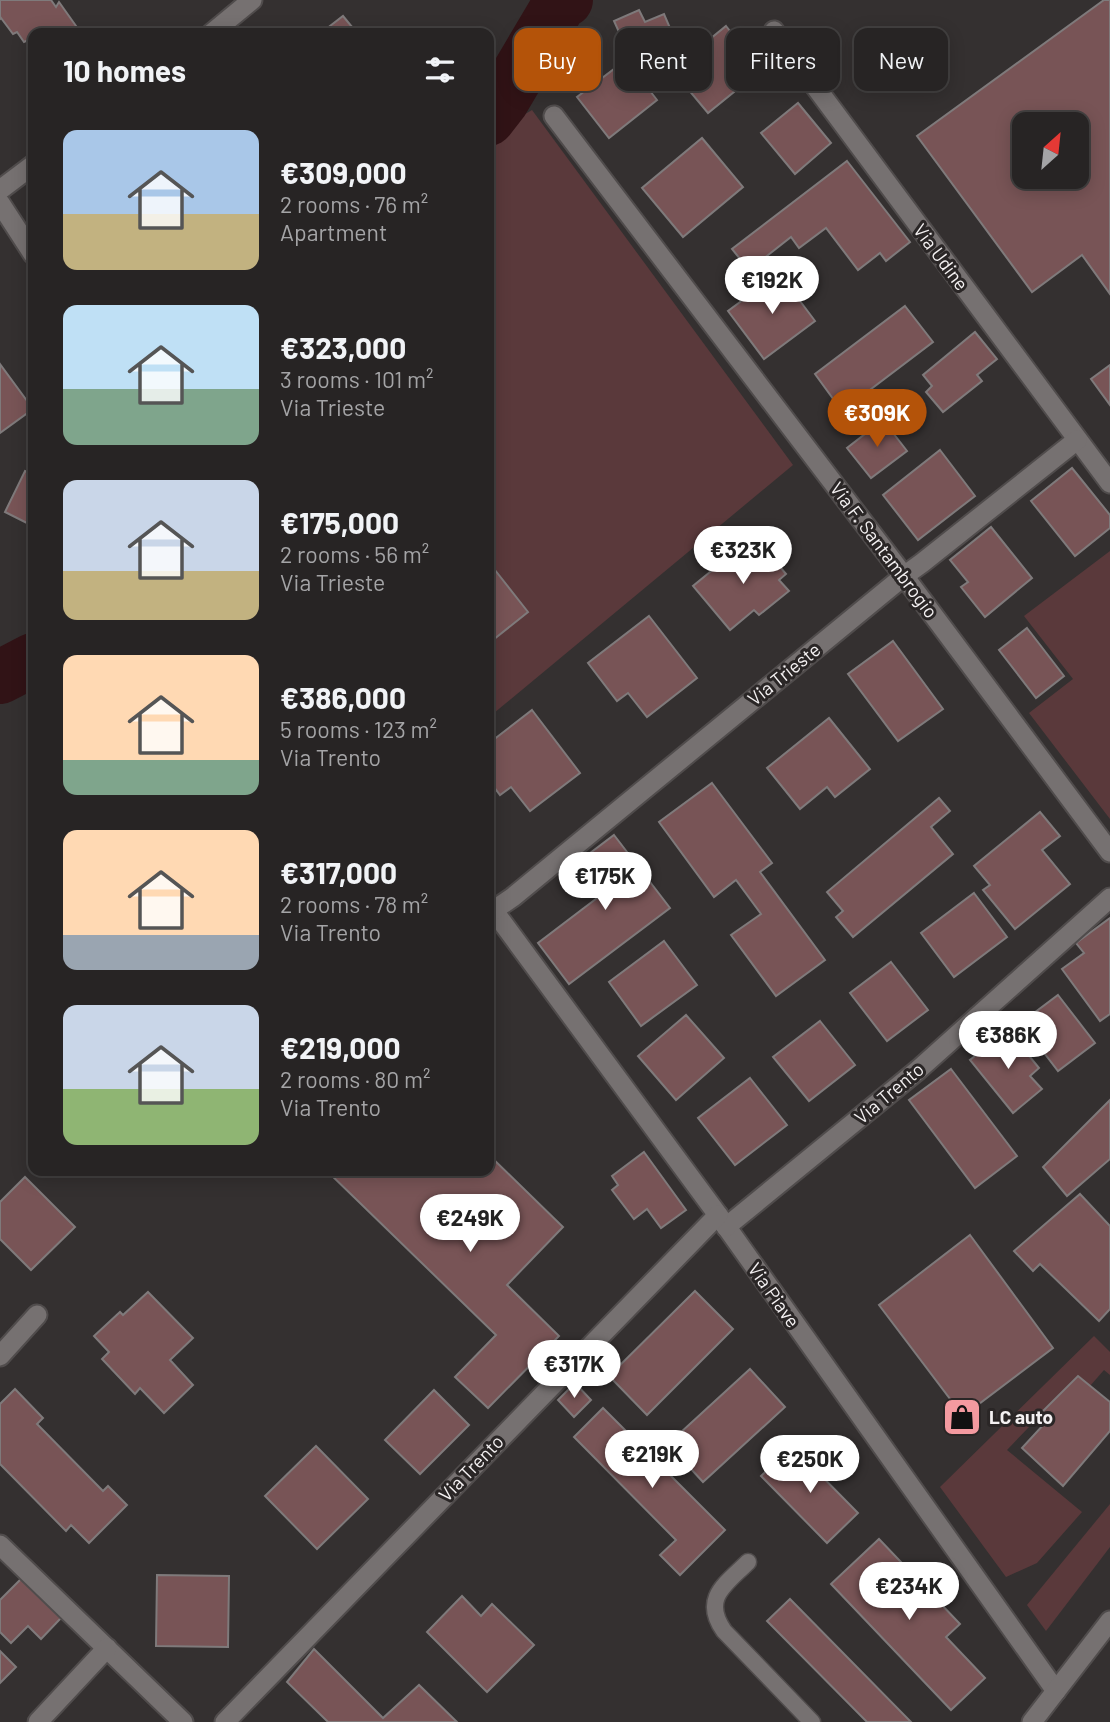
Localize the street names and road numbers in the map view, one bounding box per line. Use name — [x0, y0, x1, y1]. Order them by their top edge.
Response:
street label: Via Udine — [909, 219, 974, 294]
street label: Via F. Santambrogio — [826, 477, 943, 622]
street label: Via Trieste — [743, 637, 825, 710]
street label: Via Trento — [849, 1057, 928, 1128]
street label: Via Piave — [744, 1258, 805, 1332]
street label: Via Trento — [433, 1430, 508, 1506]

